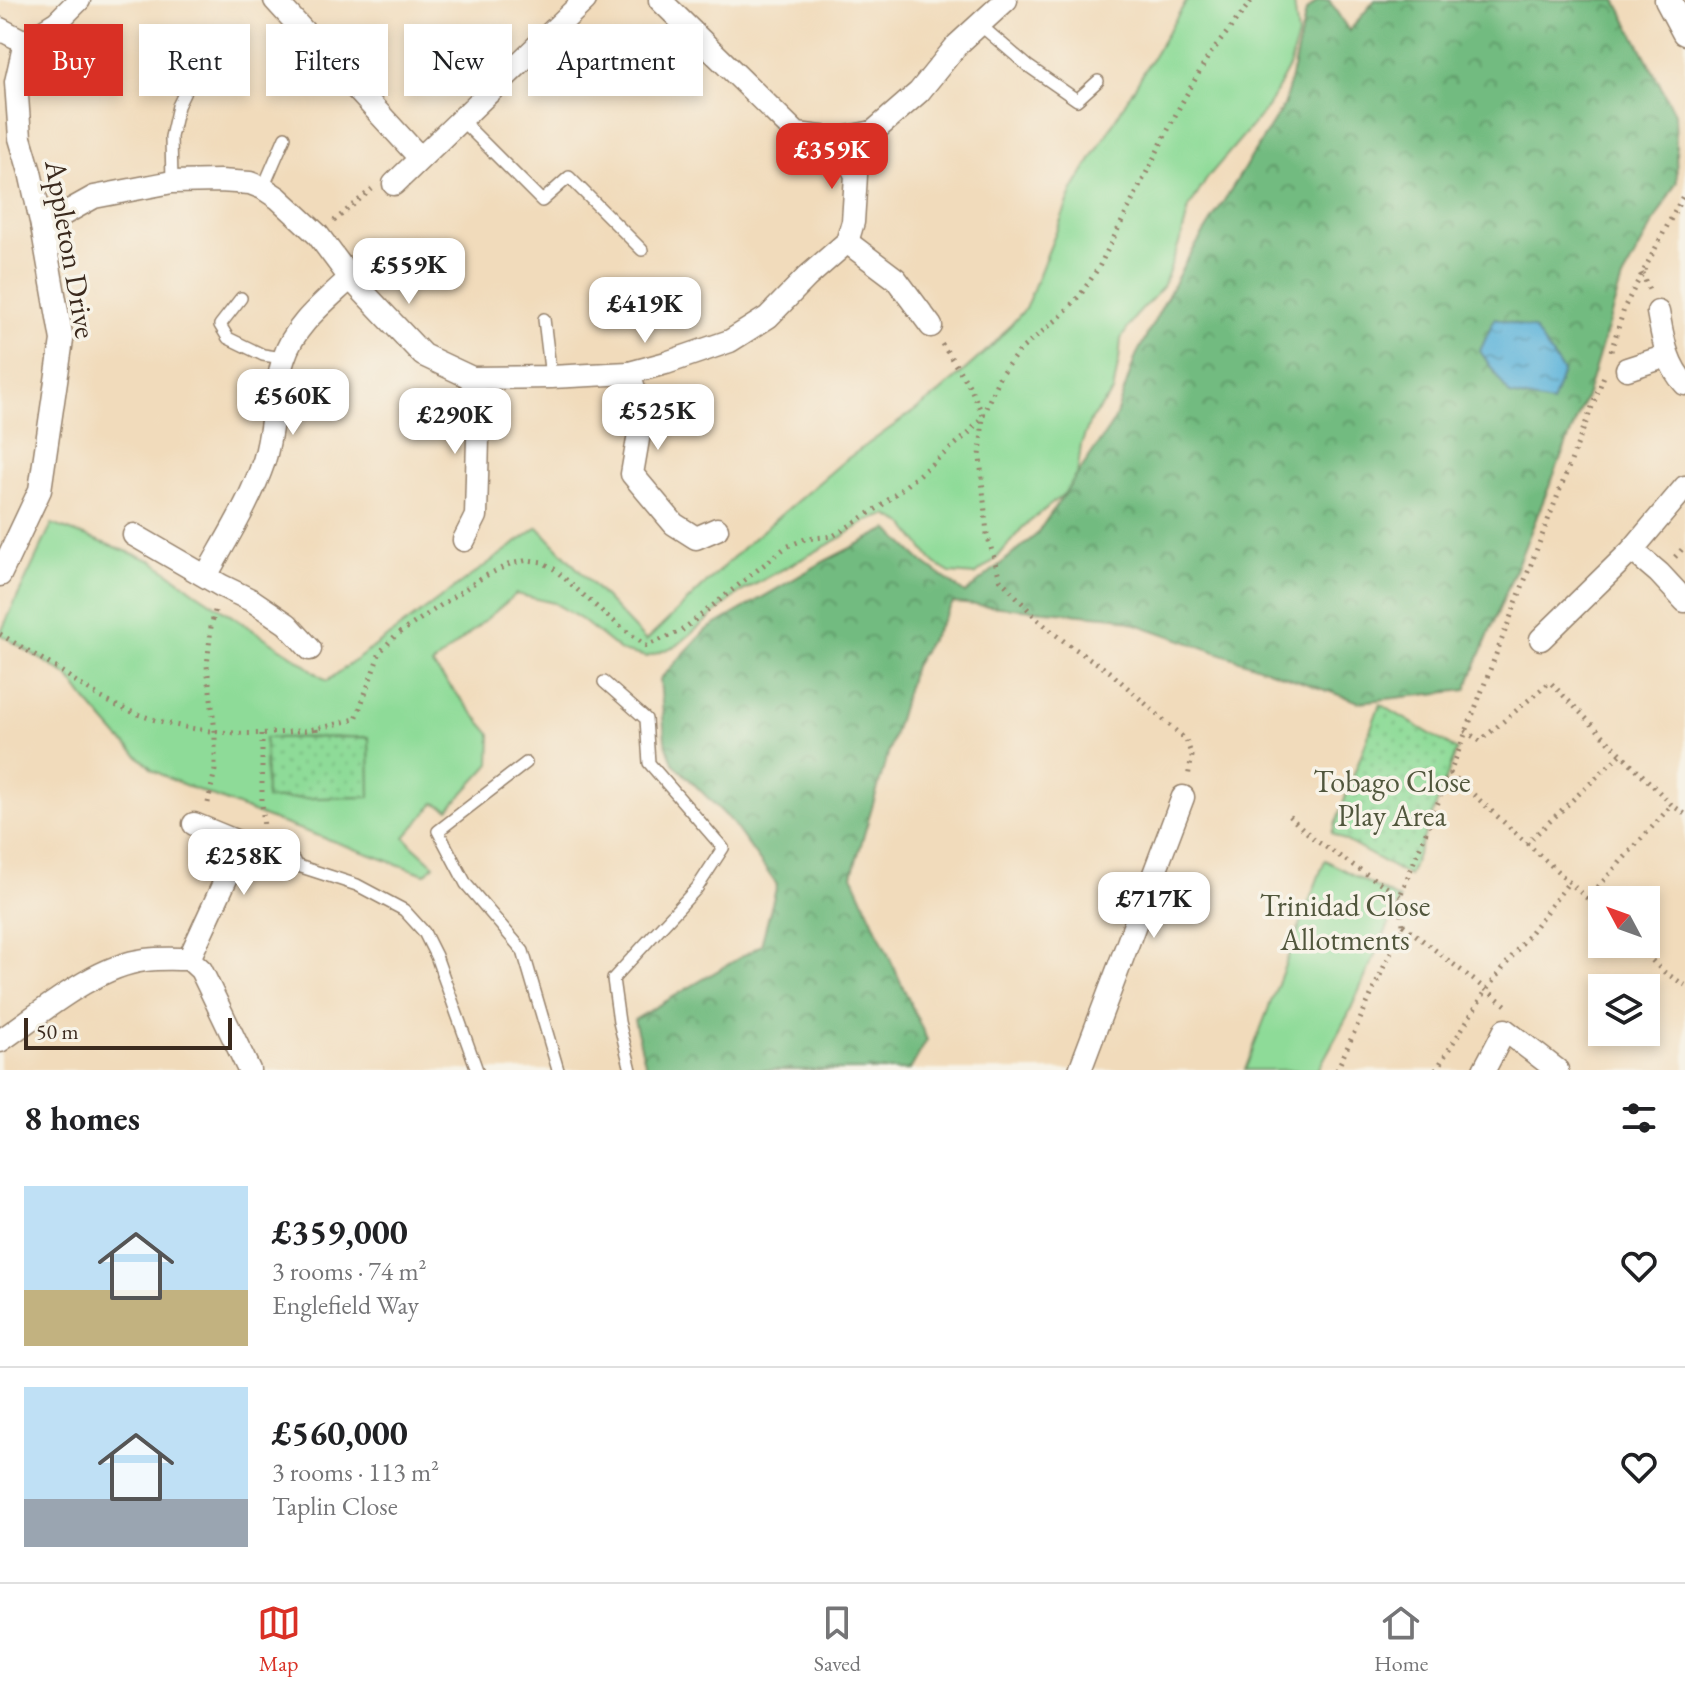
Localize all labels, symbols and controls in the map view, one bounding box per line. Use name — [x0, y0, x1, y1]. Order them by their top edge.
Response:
chip: Buy — [24, 24, 123, 96]
chip: Rent — [139, 24, 250, 96]
chip: Filters — [266, 24, 388, 96]
chip: New — [404, 24, 512, 96]
chip: Apartment — [528, 24, 703, 96]
pin: £359K — [776, 123, 888, 191]
text: £359K — [794, 132, 870, 166]
street label: Appleton Drive — [36, 156, 106, 341]
pin: £559K — [353, 238, 465, 306]
text: £559K — [371, 247, 447, 281]
pin: £419K — [589, 277, 701, 345]
text: £419K — [607, 286, 683, 320]
pin: £560K — [237, 369, 349, 437]
text: £560K — [255, 378, 331, 412]
pin: £525K — [602, 384, 714, 452]
pin: £290K — [399, 388, 511, 456]
text: £525K — [620, 393, 696, 427]
text: £290K — [417, 397, 493, 431]
park label: Tobago Close Play Area — [1313, 762, 1471, 835]
pin: £258K — [188, 829, 300, 897]
text: £258K — [206, 838, 282, 872]
pin: £717K — [1098, 872, 1210, 940]
text: £717K — [1116, 881, 1192, 915]
park label: Trinidad Close Allotments — [1260, 886, 1430, 959]
north arrow — [1588, 886, 1660, 958]
map controls — [1588, 886, 1660, 1046]
button: layers — [1588, 974, 1660, 1046]
scale bar — [24, 1014, 232, 1050]
text: 50 m — [36, 1017, 79, 1046]
text: 8 homes — [24, 1096, 140, 1140]
icon: filters — [1617, 1096, 1661, 1140]
text: £359,000 — [272, 1210, 408, 1254]
icon: home — [88, 1218, 184, 1314]
icon: heart — [1617, 1244, 1661, 1288]
text: 3 rooms · 74 m² — [272, 1254, 427, 1288]
text: Englefield Way — [272, 1288, 419, 1322]
text: £560,000 — [272, 1411, 408, 1455]
icon: home — [88, 1419, 184, 1515]
icon: heart — [1617, 1445, 1661, 1489]
text: 3 rooms · 113 m² — [272, 1455, 439, 1489]
text: Taplin Close — [272, 1489, 398, 1523]
tab: Map — [257, 1601, 301, 1678]
tab: Saved — [814, 1601, 861, 1678]
tab: Home — [1374, 1601, 1428, 1678]

